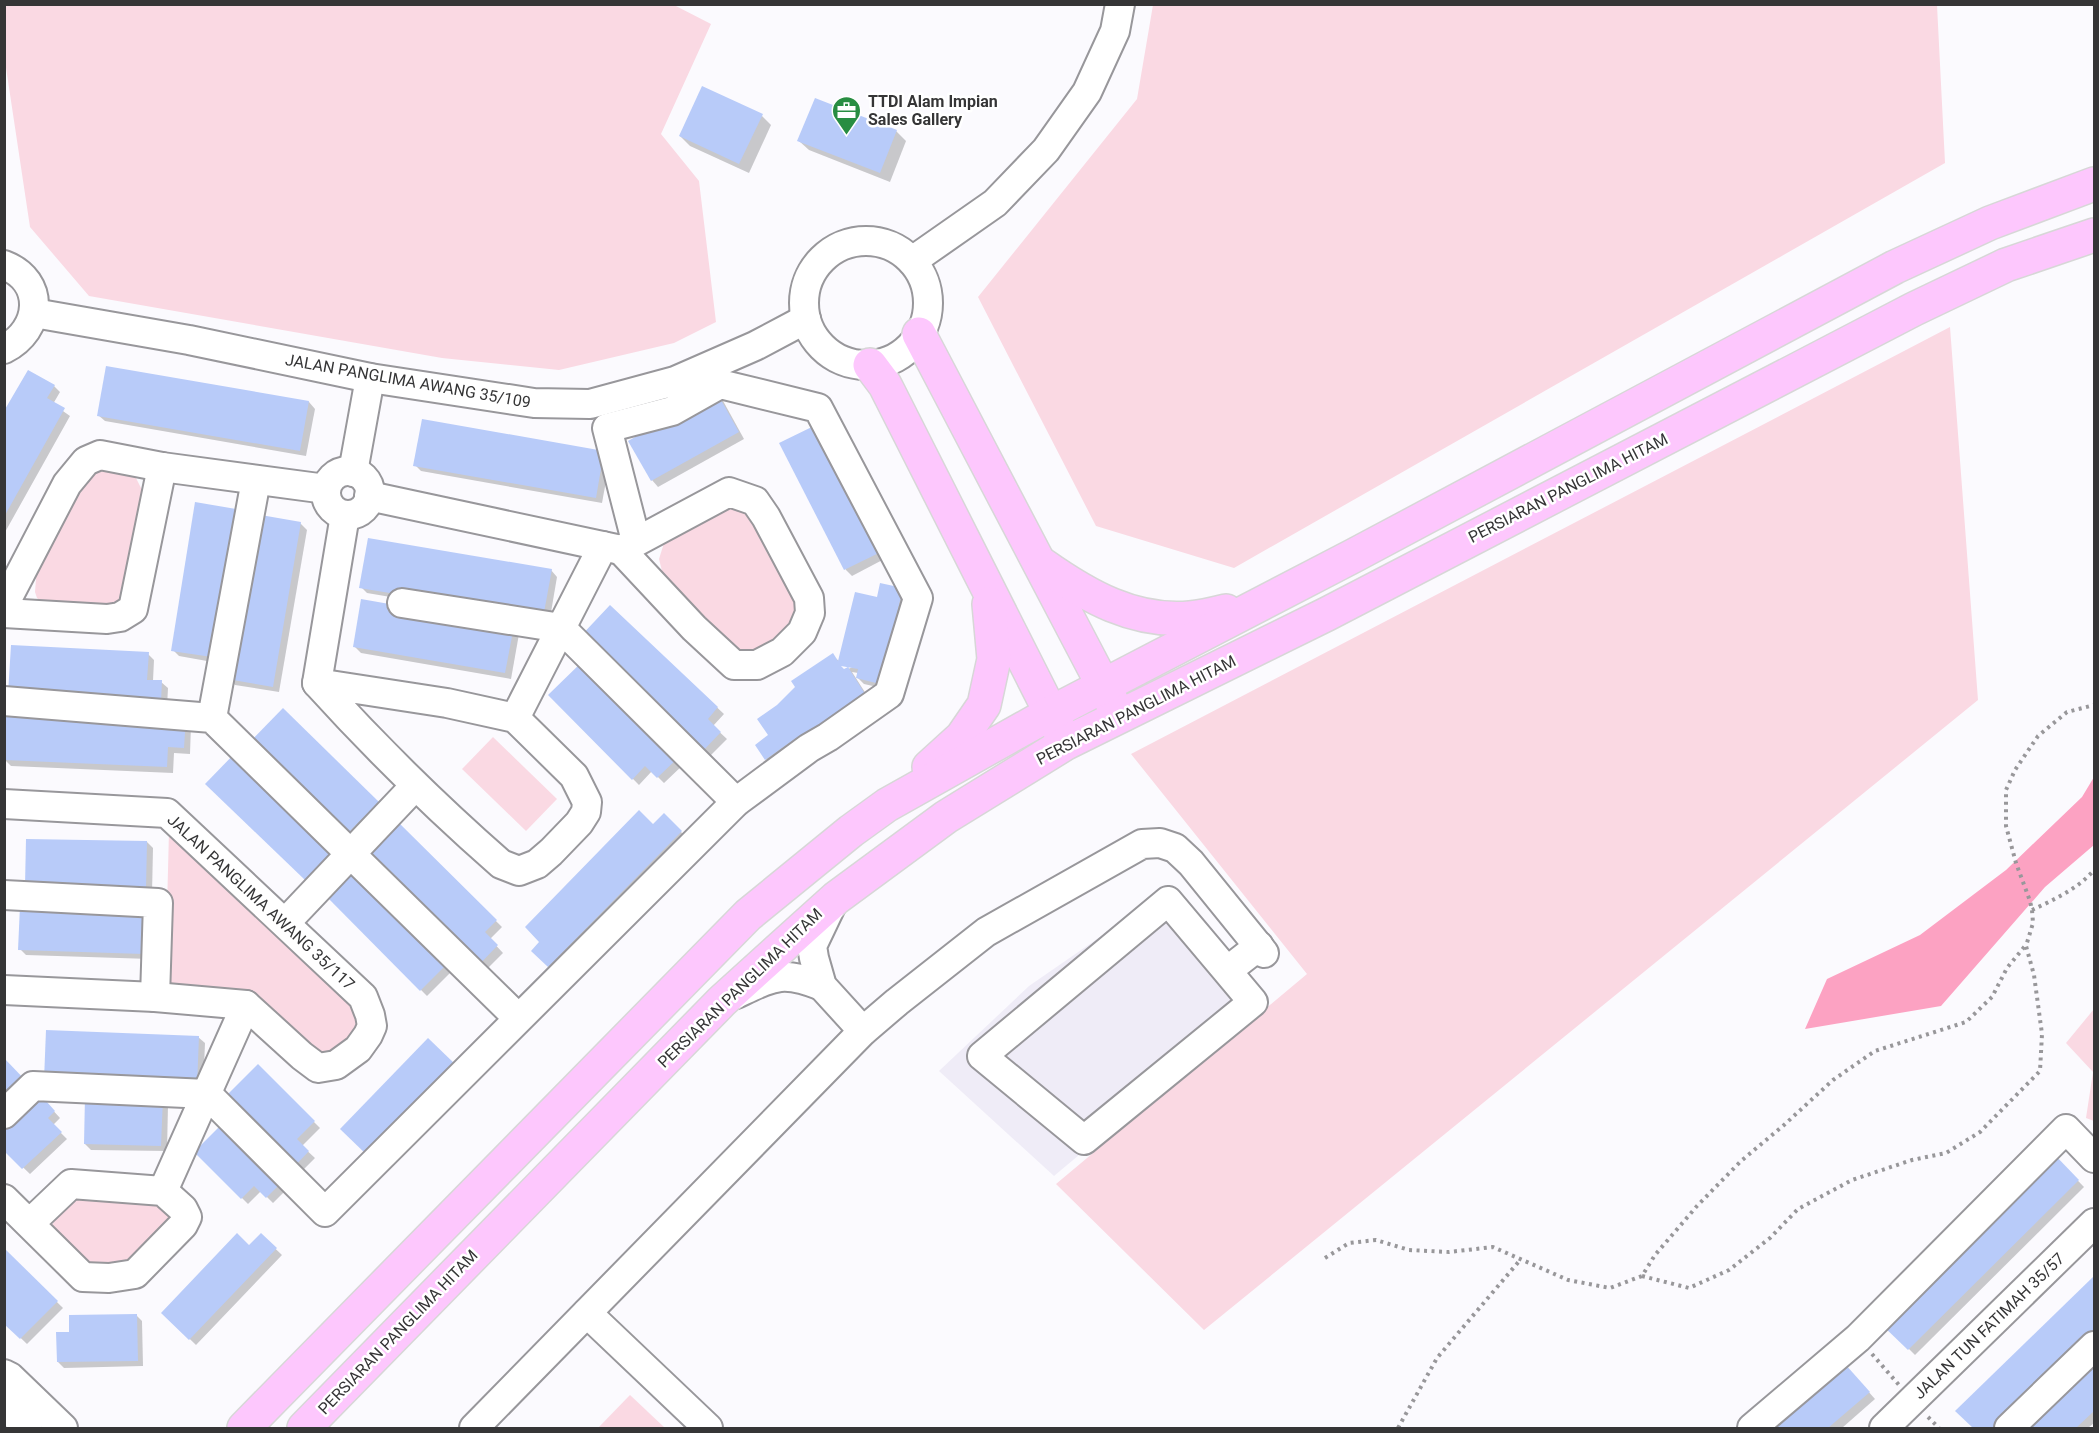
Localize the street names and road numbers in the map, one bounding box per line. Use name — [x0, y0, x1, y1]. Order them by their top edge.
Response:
street label: JALAN PANGLIMA AWANG 35/109 — [284, 350, 532, 412]
street label: PERSIARAN PANGLIMA HITAM — [1465, 429, 1671, 547]
street label: PERSIARAN PANGLIMA HITAM — [1033, 651, 1239, 769]
street label: JALAN PANGLIMA AWANG 35/117 — [163, 810, 359, 994]
street label: PERSIARAN PANGLIMA HITAM — [654, 904, 826, 1072]
street label: PERSIARAN PANGLIMA HITAM — [314, 1246, 482, 1418]
street label: JALAN TUN FATIMAH 35/57 — [1910, 1249, 2068, 1403]

